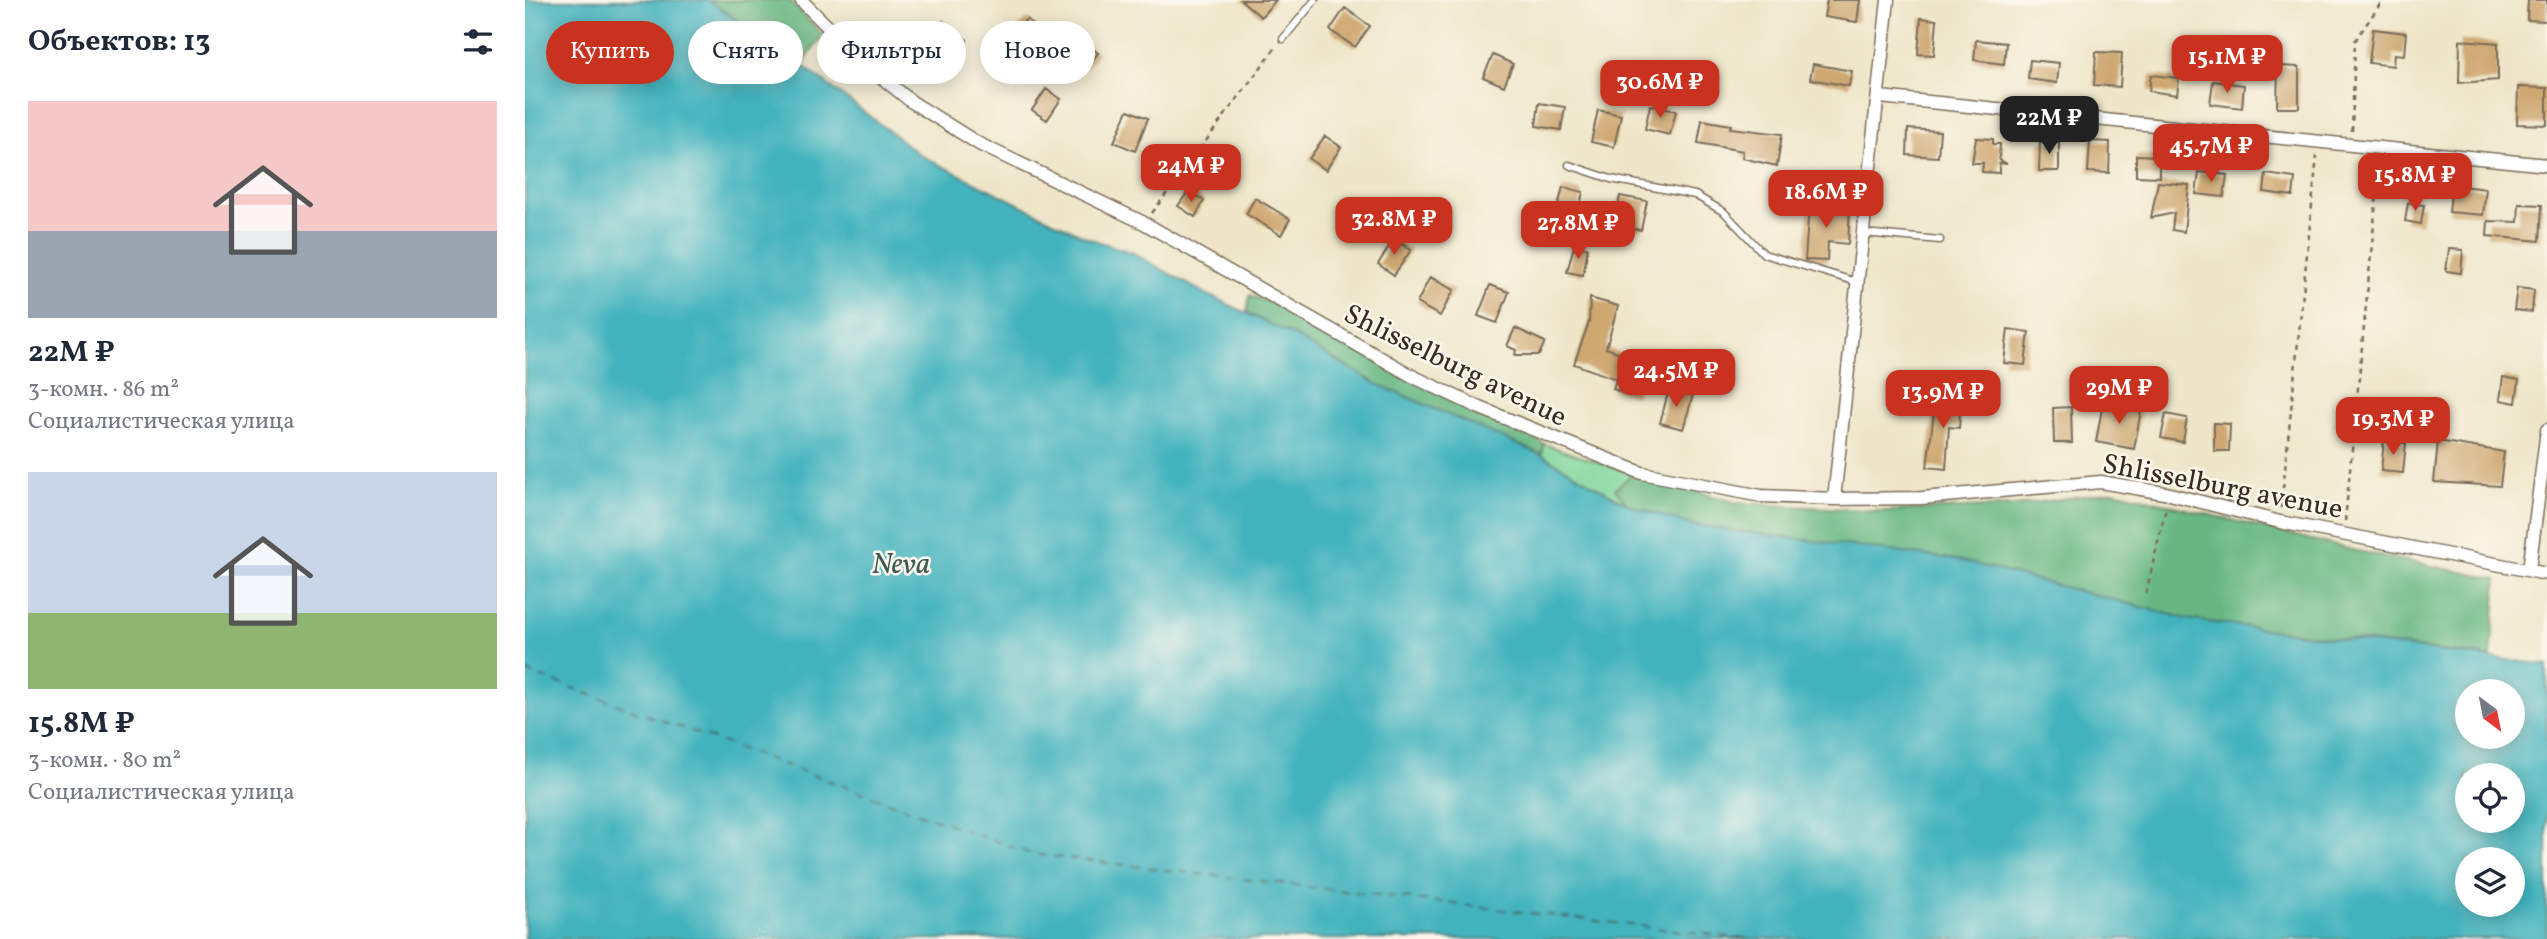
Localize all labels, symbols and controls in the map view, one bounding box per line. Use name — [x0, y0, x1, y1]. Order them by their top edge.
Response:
text: Объектов: 13 — [28, 21, 211, 63]
chip: Купить — [546, 21, 674, 84]
chip: Снять — [688, 21, 803, 84]
chip: Фильтры — [817, 21, 966, 84]
chip: Новое — [980, 21, 1095, 84]
icon: filters — [459, 23, 497, 61]
pin: 15.1M ₽ — [2162, 36, 2292, 95]
text: 15.1M ₽ — [2188, 42, 2266, 74]
pin: 30.6M ₽ — [1595, 60, 1725, 120]
text: 30.6M ₽ — [1616, 67, 1704, 99]
pin: 22M ₽ — [2000, 96, 2098, 156]
text: 22M ₽ — [2016, 103, 2082, 135]
pin: 45.7M ₽ — [2146, 124, 2276, 184]
text: 45.7M ₽ — [2169, 131, 2253, 163]
pin: 24M ₽ — [1142, 144, 1240, 204]
icon: home — [200, 147, 326, 273]
text: 24M ₽ — [1157, 151, 1225, 183]
pin: 15.8M ₽ — [2350, 154, 2480, 213]
text: 15.8M ₽ — [2374, 160, 2456, 192]
pin: 18.6M ₽ — [1761, 170, 1891, 230]
text: 18.6M ₽ — [1784, 177, 1868, 209]
pin: 32.8M ₽ — [1329, 198, 1459, 257]
pin: 27.8M ₽ — [1513, 202, 1643, 261]
text: 32.8M ₽ — [1351, 204, 1437, 236]
text: 27.8M ₽ — [1537, 208, 1619, 240]
street label: Shlisselburg avenue — [1337, 295, 1573, 437]
text: 22M ₽ — [28, 332, 115, 374]
pin: 24.5M ₽ — [1611, 350, 1741, 409]
text: 24.5M ₽ — [1633, 356, 1719, 388]
pin: 29M ₽ — [2070, 366, 2168, 426]
pin: 13.9M ₽ — [1878, 370, 2008, 430]
text: 29M ₽ — [2085, 373, 2153, 405]
text: 3-комн. · 86 m² — [28, 374, 179, 406]
text: 13.9M ₽ — [1902, 377, 1984, 409]
pin: 19.3M ₽ — [2328, 398, 2458, 457]
text: 19.3M ₽ — [2352, 404, 2434, 436]
text: Социалистическая улица — [28, 406, 295, 438]
street label: Shlisselburg avenue — [2099, 445, 2346, 530]
icon: home — [200, 518, 326, 644]
water label: Neva — [872, 544, 930, 586]
north arrow — [2455, 679, 2525, 749]
map controls — [2455, 679, 2525, 917]
text: 15.8M ₽ — [28, 703, 135, 745]
text: 3-комн. · 80 m² — [28, 745, 181, 777]
button: locate — [2455, 763, 2525, 833]
text: Социалистическая улица — [28, 777, 295, 809]
button: layers — [2455, 847, 2525, 917]

